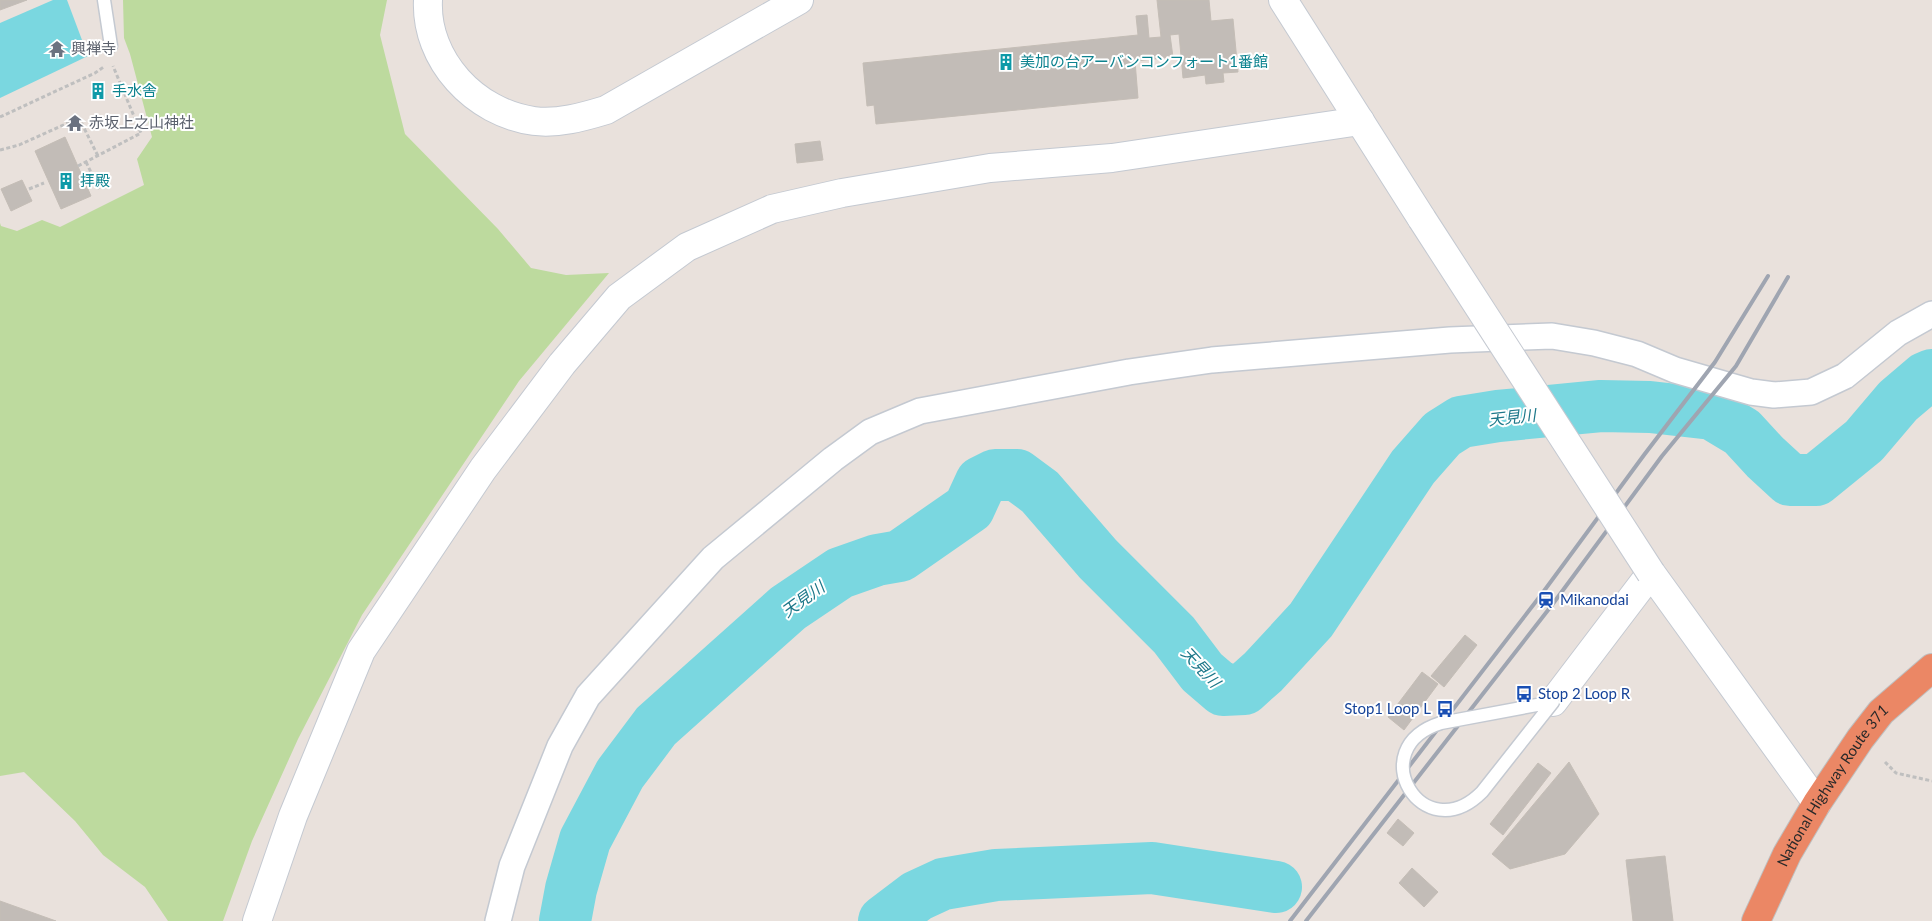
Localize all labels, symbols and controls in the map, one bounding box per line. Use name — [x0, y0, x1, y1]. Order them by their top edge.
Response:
temple icon: 興禅寺 — [47, 39, 67, 59]
place label: 興禅寺 — [71, 39, 116, 57]
building icon: 美加の台アーバンコンフォート1番館 — [996, 52, 1016, 72]
place label: 美加の台アーバンコンフォート1番館 — [1020, 52, 1268, 70]
building icon: 手水舎 — [88, 81, 108, 101]
place label: 手水舎 — [112, 81, 157, 99]
temple icon: 赤坂上之山神社 — [65, 113, 85, 133]
place label: 赤坂上之山神社 — [89, 113, 194, 131]
building icon: 拝殿 — [56, 171, 76, 191]
place label: 拝殿 — [80, 171, 110, 189]
water label: 天見川 — [1487, 404, 1539, 428]
water label: 天見川 — [778, 576, 829, 620]
station icon: Mikanodai — [1536, 590, 1556, 610]
place label: Mikanodai — [1560, 590, 1629, 608]
water label: 天見川 — [1178, 643, 1226, 692]
bus stop icon: Stop 2 Loop R — [1514, 684, 1534, 704]
place label: Stop 2 Loop R — [1538, 684, 1631, 702]
place label: Stop1 Loop L — [1344, 699, 1431, 717]
bus stop icon: Stop1 Loop L — [1435, 699, 1455, 719]
street label: National Highway Route 371 — [1773, 700, 1891, 869]

